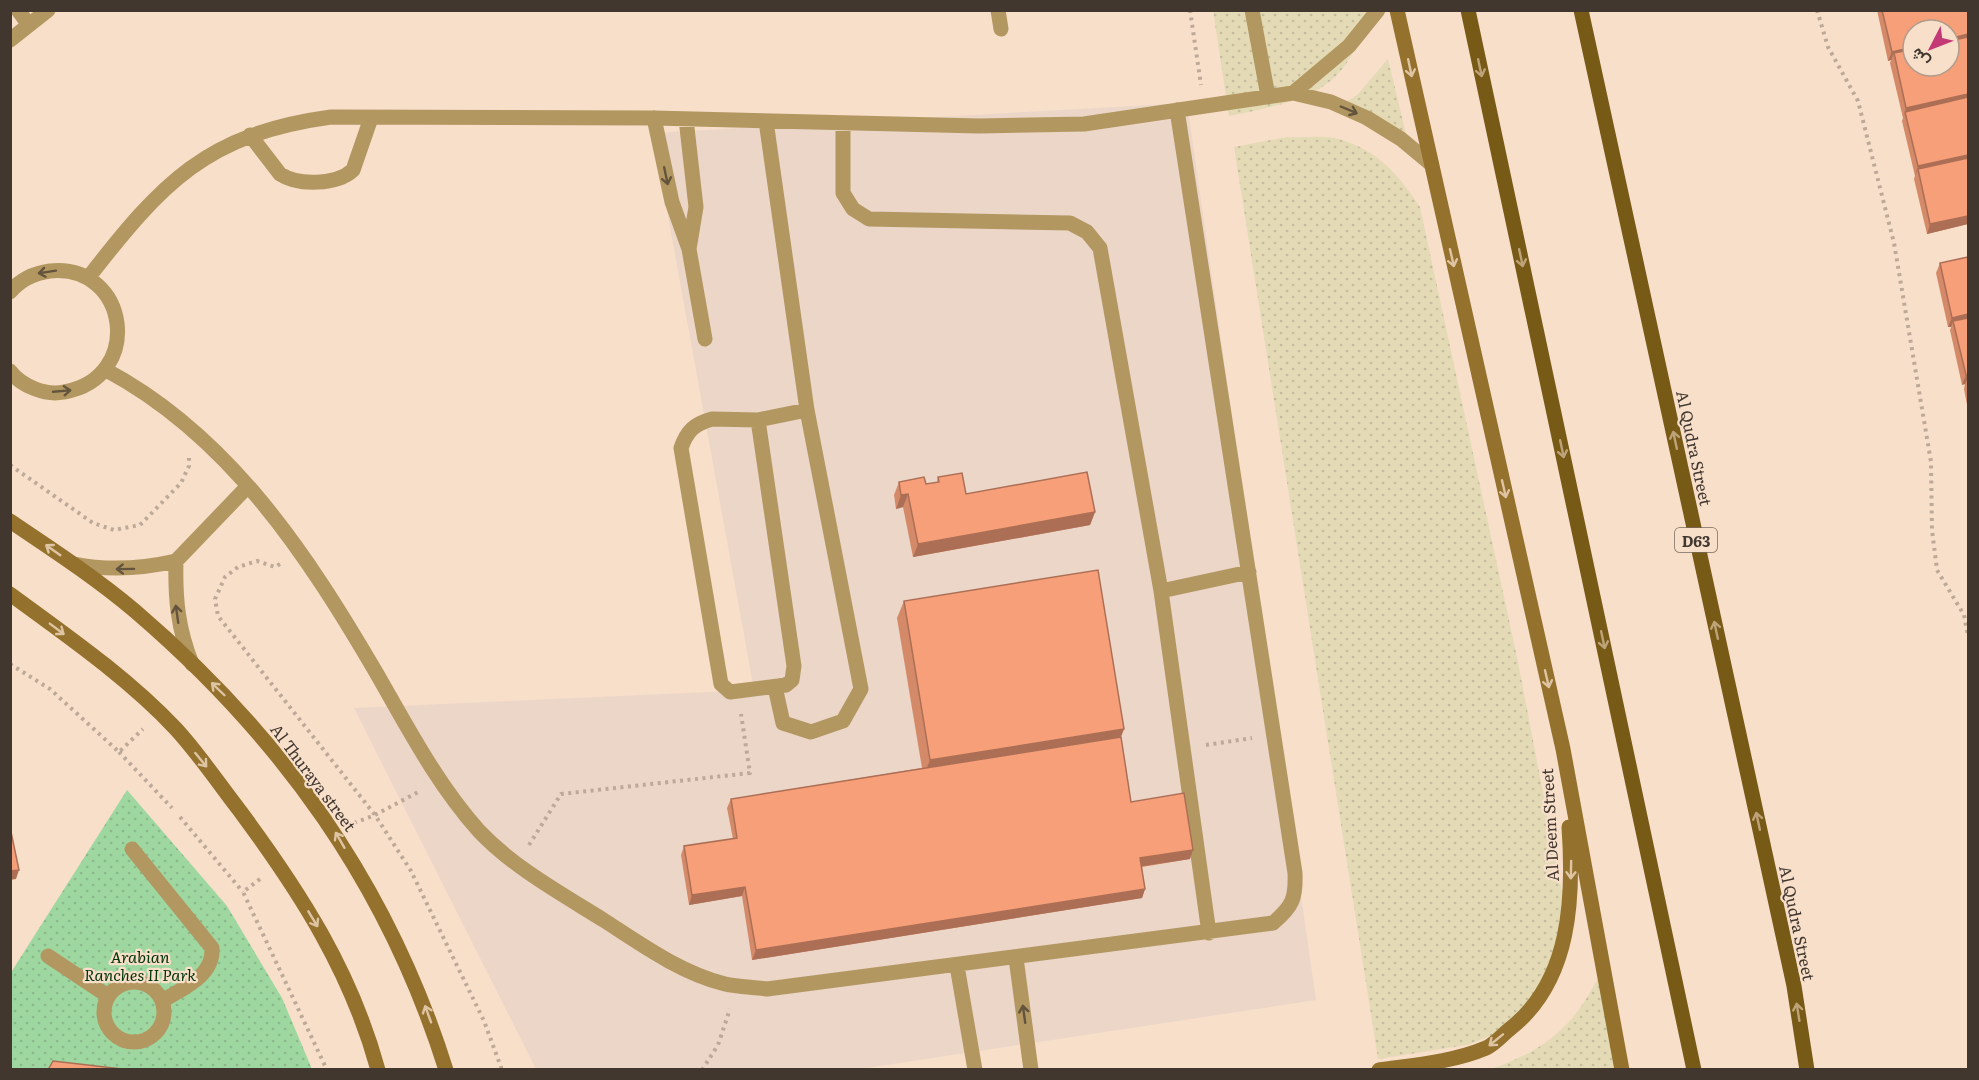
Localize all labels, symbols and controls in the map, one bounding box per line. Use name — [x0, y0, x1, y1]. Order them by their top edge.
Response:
north arrow — [1901, 18, 1961, 78]
text: ش — [1904, 44, 1934, 74]
one-way arrow — [1405, 57, 1416, 77]
one-way arrow — [1475, 57, 1486, 77]
one-way arrow — [1339, 105, 1357, 116]
one-way arrow — [661, 166, 673, 185]
one-way arrow — [1447, 248, 1458, 267]
one-way arrow — [1516, 248, 1527, 268]
one-way arrow — [37, 266, 57, 277]
one-way arrow — [52, 385, 71, 396]
street label: Al Qudra Street — [1671, 388, 1719, 508]
one-way arrow — [1668, 431, 1680, 450]
one-way arrow — [1557, 439, 1568, 458]
one-way arrow — [1499, 479, 1511, 498]
road number: D63 — [1675, 528, 1717, 552]
one-way arrow — [45, 544, 62, 556]
one-way arrow — [116, 563, 136, 575]
one-way arrow — [172, 604, 183, 624]
one-way arrow — [1710, 621, 1721, 641]
one-way arrow — [49, 623, 65, 635]
one-way arrow — [1598, 629, 1609, 649]
one-way arrow — [1542, 670, 1554, 689]
one-way arrow — [210, 681, 225, 696]
street label: Al Thuraya street — [265, 718, 363, 836]
one-way arrow — [194, 752, 207, 768]
street label: Al Deem Street — [1534, 767, 1564, 882]
one-way arrow — [1752, 812, 1763, 831]
one-way arrow — [334, 832, 346, 849]
one-way arrow — [1565, 860, 1577, 880]
street label: Al Qudra Street — [1774, 863, 1822, 983]
one-way arrow — [307, 910, 319, 927]
park label: Arabian Ranches II Park — [84, 944, 196, 986]
one-way arrow — [1792, 1002, 1803, 1022]
one-way arrow — [1018, 1004, 1029, 1024]
one-way arrow — [421, 1005, 432, 1024]
one-way arrow — [1488, 1034, 1504, 1047]

